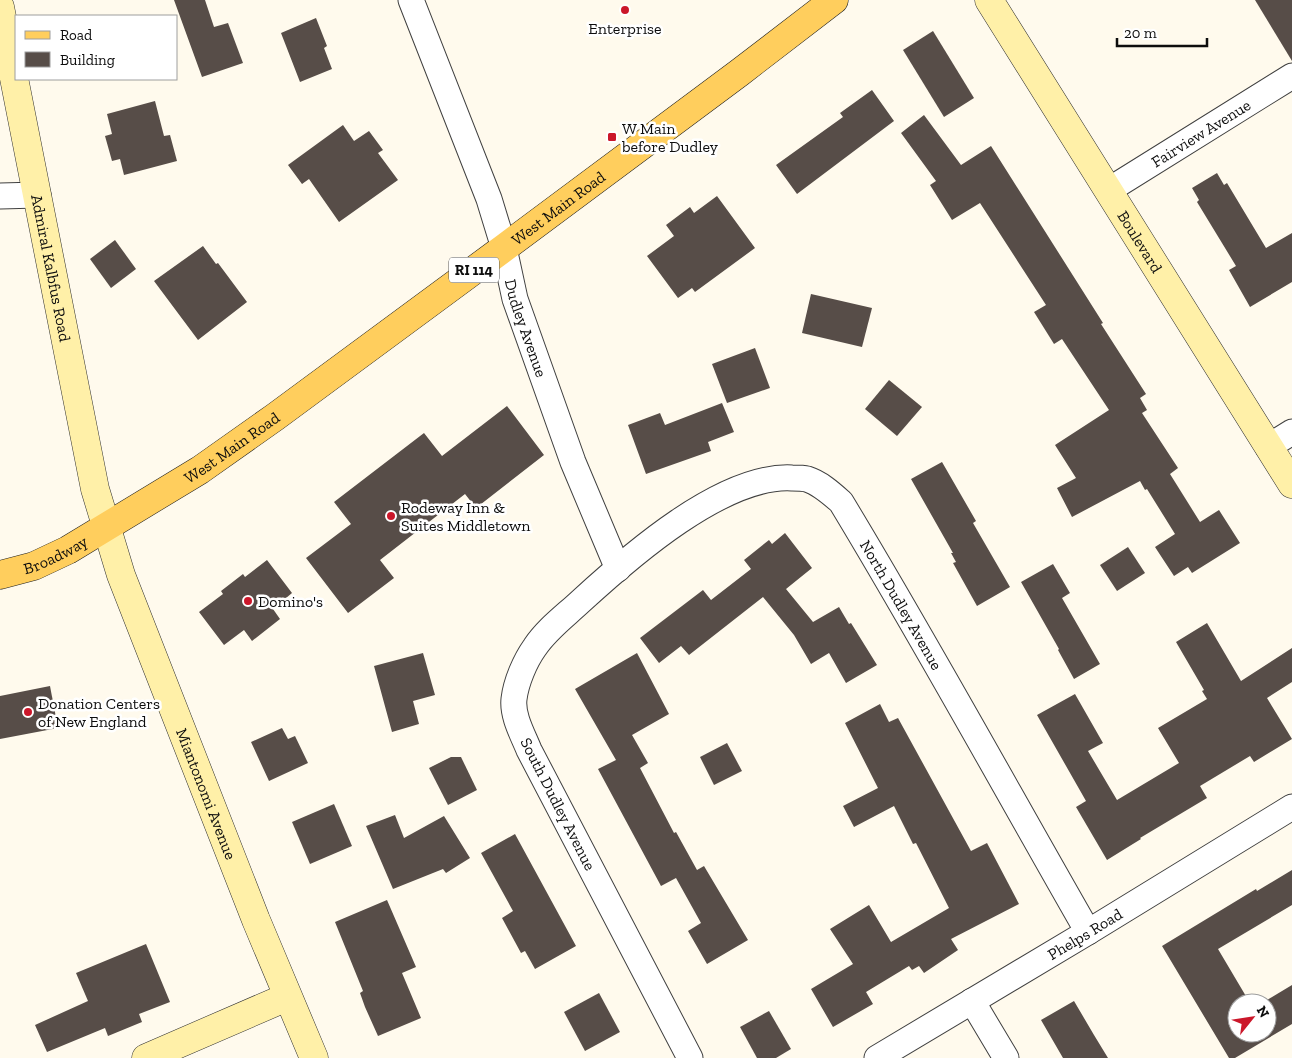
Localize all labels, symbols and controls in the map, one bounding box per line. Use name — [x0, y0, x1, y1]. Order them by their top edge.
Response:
marker: Enterprise — [619, 4, 631, 16]
legend — [15, 15, 178, 80]
scale bar — [1117, 15, 1207, 47]
place label: Enterprise — [588, 19, 662, 38]
text: 20 m — [1124, 24, 1157, 42]
text: Road — [60, 26, 93, 44]
text: Building — [60, 51, 115, 69]
street label: Fairview Avenue — [1147, 95, 1254, 171]
place label: W Main before Dudley — [621, 119, 719, 156]
marker: W Main before Dudley — [606, 131, 618, 143]
street label: West Main Road — [508, 167, 609, 249]
street label: Admiral Kalbfus Road — [28, 193, 75, 343]
street label: Boulevard — [1114, 207, 1167, 276]
road number: RI 114 — [449, 258, 499, 282]
street label: Dudley Avenue — [501, 277, 551, 379]
street label: West Main Road — [181, 407, 283, 487]
place label: Rodeway Inn & Suites Middletown — [401, 498, 531, 535]
marker: Rodeway Inn & Suites Middletown — [385, 510, 397, 522]
street label: Broadway — [21, 531, 91, 578]
street label: North Dudley Avenue — [856, 536, 947, 673]
place label: Domino's — [258, 592, 323, 611]
marker: Domino's — [242, 595, 254, 607]
place label: Donation Centers of New England — [38, 694, 160, 731]
marker: Donation Centers of New England — [22, 706, 34, 718]
street label: Miantonomi Avenue — [172, 725, 241, 862]
street label: South Dudley Avenue — [516, 735, 600, 873]
street label: Phelps Road — [1044, 904, 1126, 964]
north arrow — [1227, 993, 1277, 1043]
text: N — [1253, 1003, 1273, 1021]

